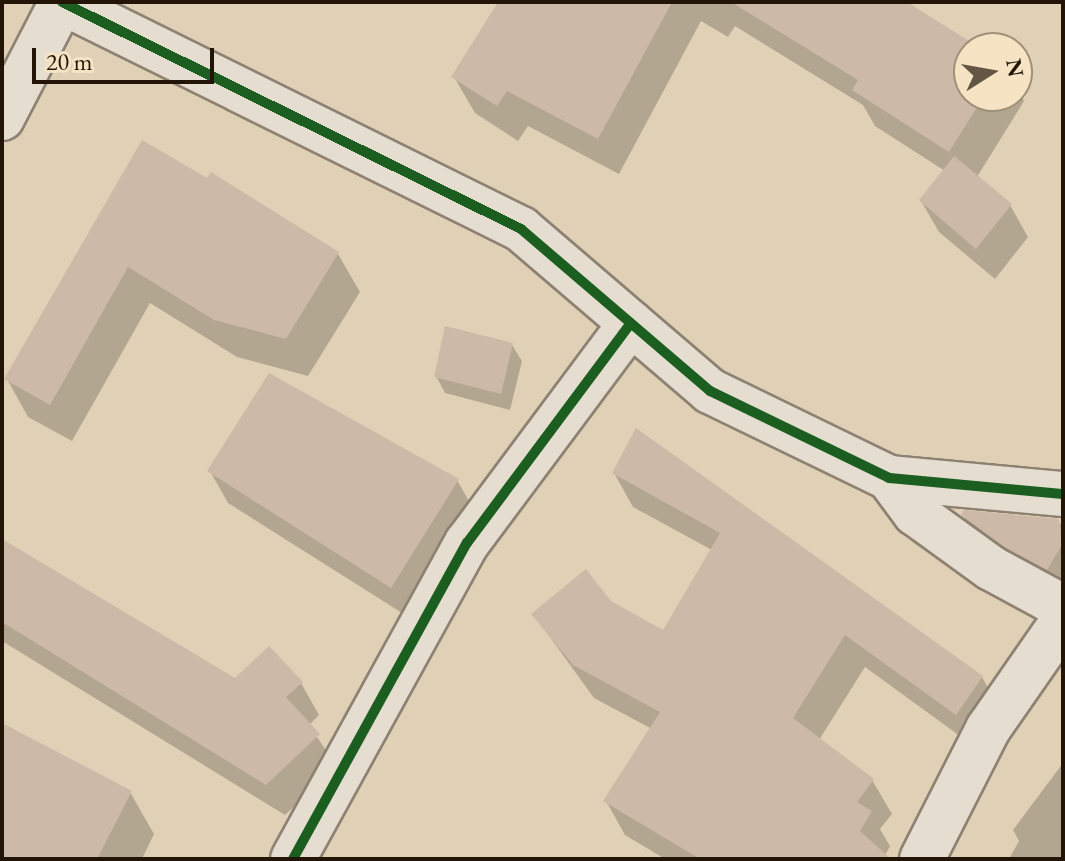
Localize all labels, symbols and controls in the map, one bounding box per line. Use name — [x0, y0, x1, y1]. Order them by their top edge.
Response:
scale bar — [36, 32, 218, 82]
north arrow — [953, 32, 1033, 112]
text: 20 m — [46, 46, 93, 77]
text: N — [999, 56, 1031, 79]

